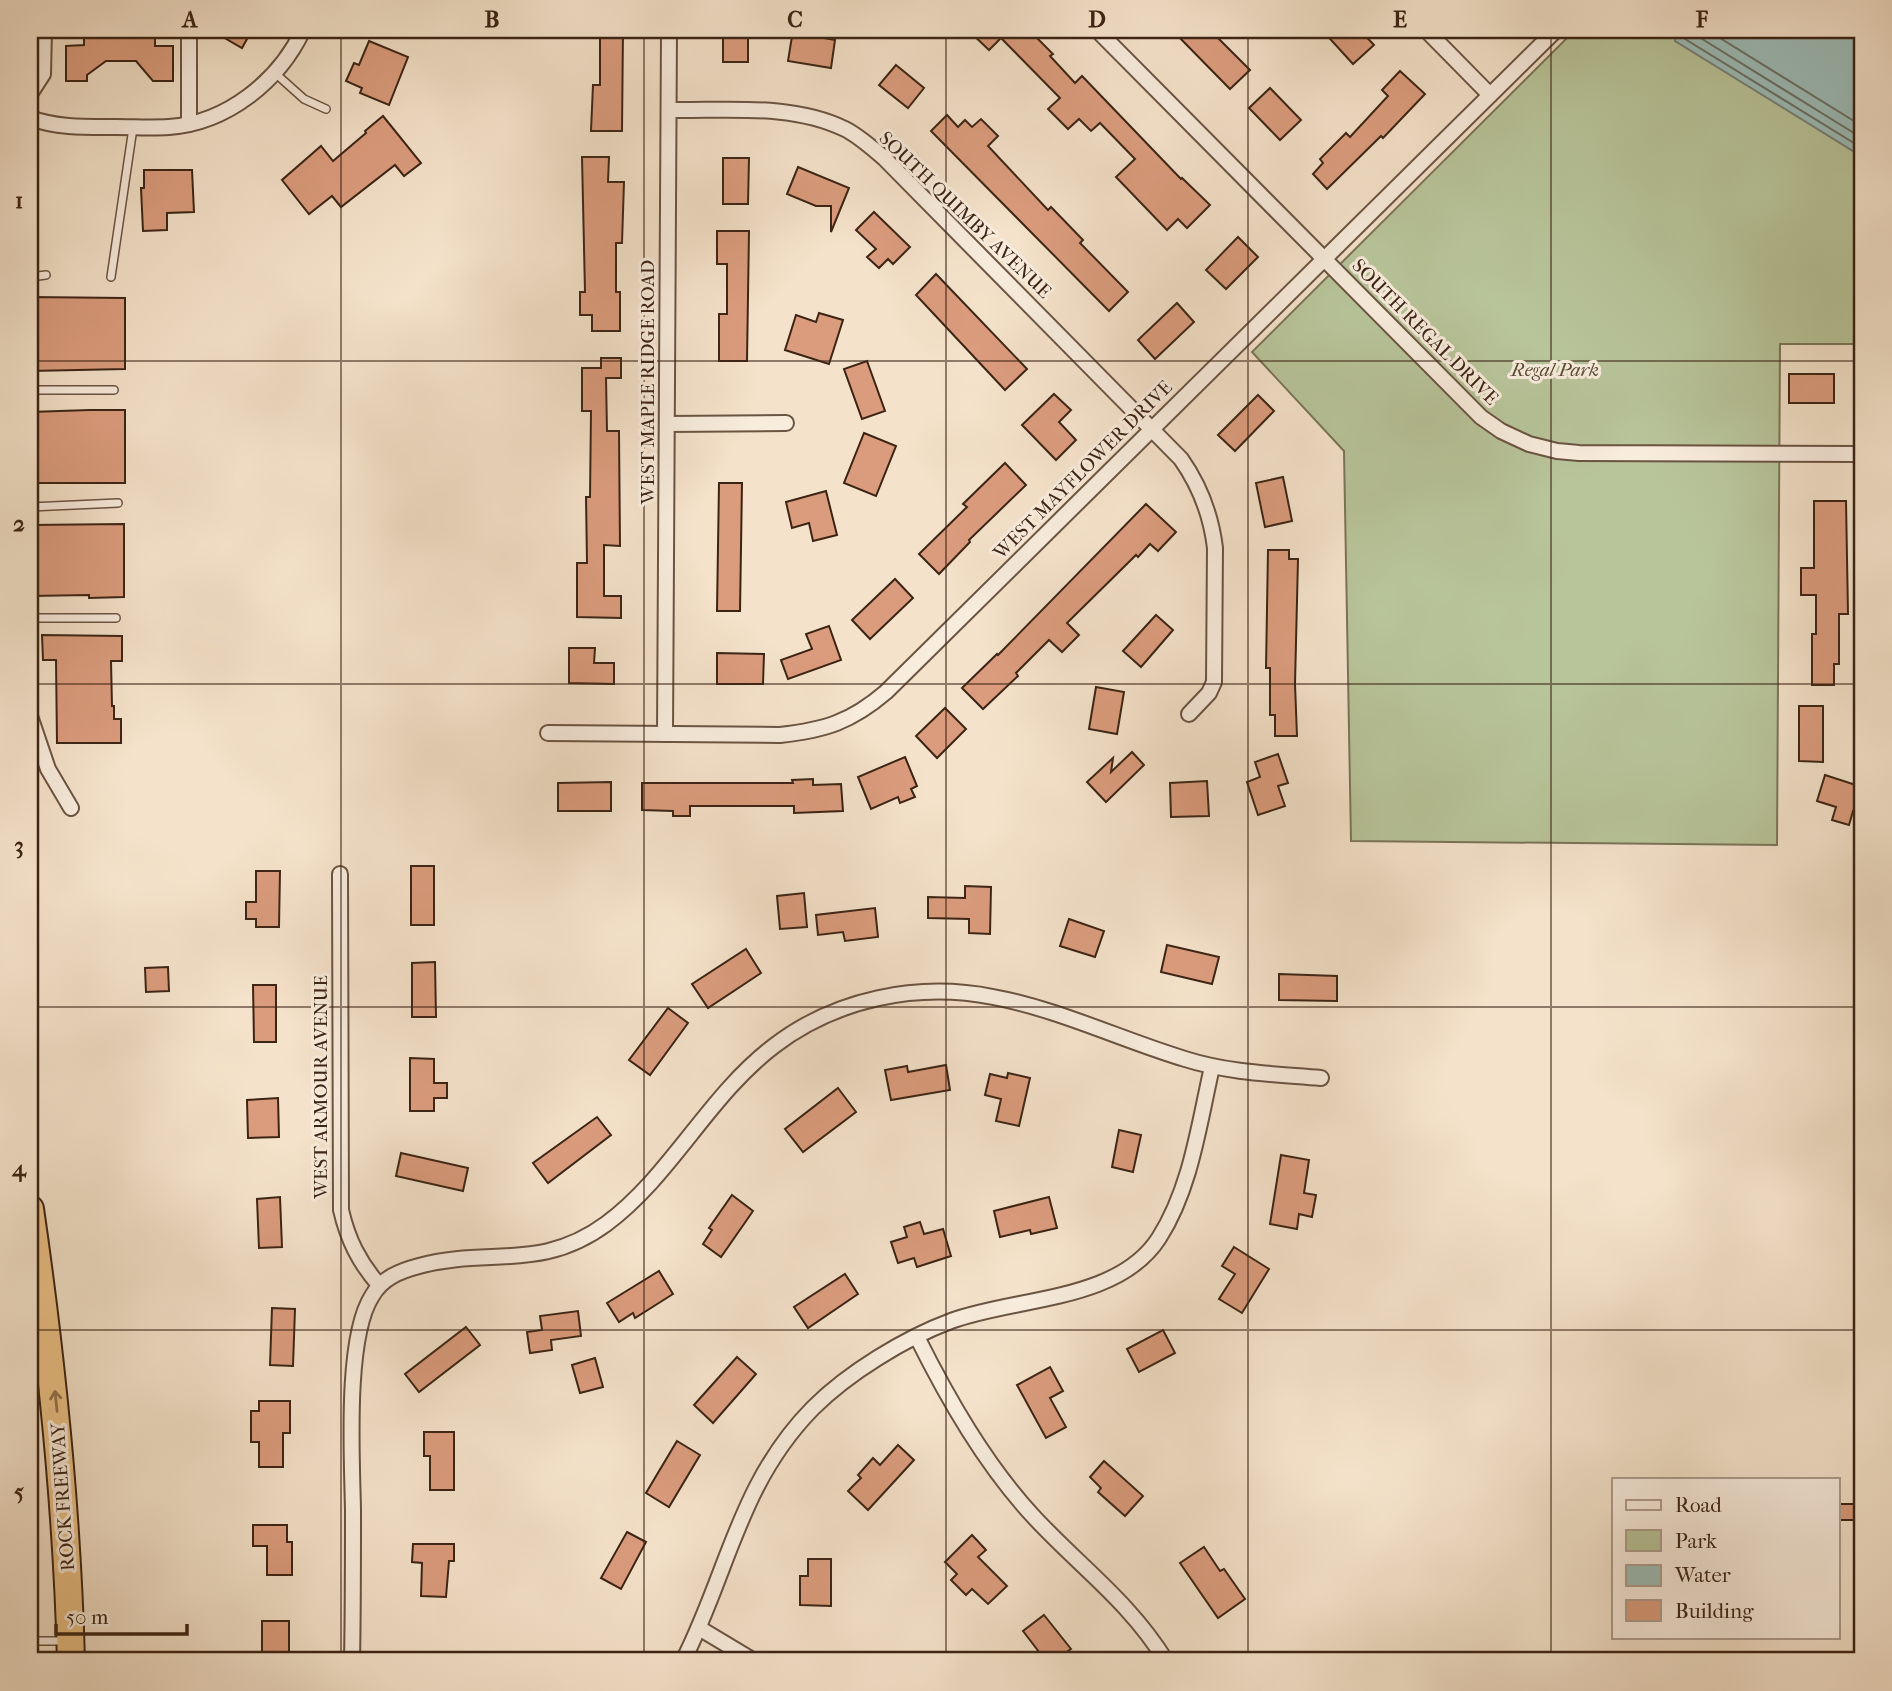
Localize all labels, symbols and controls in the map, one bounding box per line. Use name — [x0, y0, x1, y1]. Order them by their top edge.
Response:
text: A — [181, 6, 199, 33]
text: B — [485, 6, 500, 33]
text: C — [787, 6, 803, 33]
text: D — [1088, 6, 1106, 33]
text: E — [1393, 6, 1407, 33]
text: F — [1695, 6, 1709, 33]
street label: SOUTH QUIMBY AVENUE — [875, 127, 1056, 303]
text: 1 — [15, 187, 23, 214]
street label: SOUTH REGAL DRIVE — [1347, 254, 1503, 410]
street label: WEST MAPLE RIDGE ROAD — [637, 260, 659, 505]
park label: Regal Park — [1509, 359, 1599, 381]
street label: WEST MAYFLOWER DRIVE — [989, 376, 1177, 564]
text: 2 — [13, 510, 25, 537]
text: 3 — [14, 832, 24, 859]
street label: WEST ARMOUR AVENUE — [310, 975, 332, 1200]
text: 4 — [11, 1155, 27, 1182]
one-way arrow — [49, 1390, 62, 1413]
street label: ROCK FREEWAY — [47, 1421, 79, 1572]
text: 5 — [14, 1478, 24, 1505]
legend — [1612, 1478, 1840, 1638]
text: Road — [1675, 1493, 1722, 1517]
text: Park — [1675, 1529, 1717, 1553]
text: Water — [1674, 1563, 1731, 1587]
scale bar — [56, 1593, 187, 1637]
text: Building — [1675, 1599, 1754, 1623]
text: 50 m — [66, 1605, 109, 1629]

